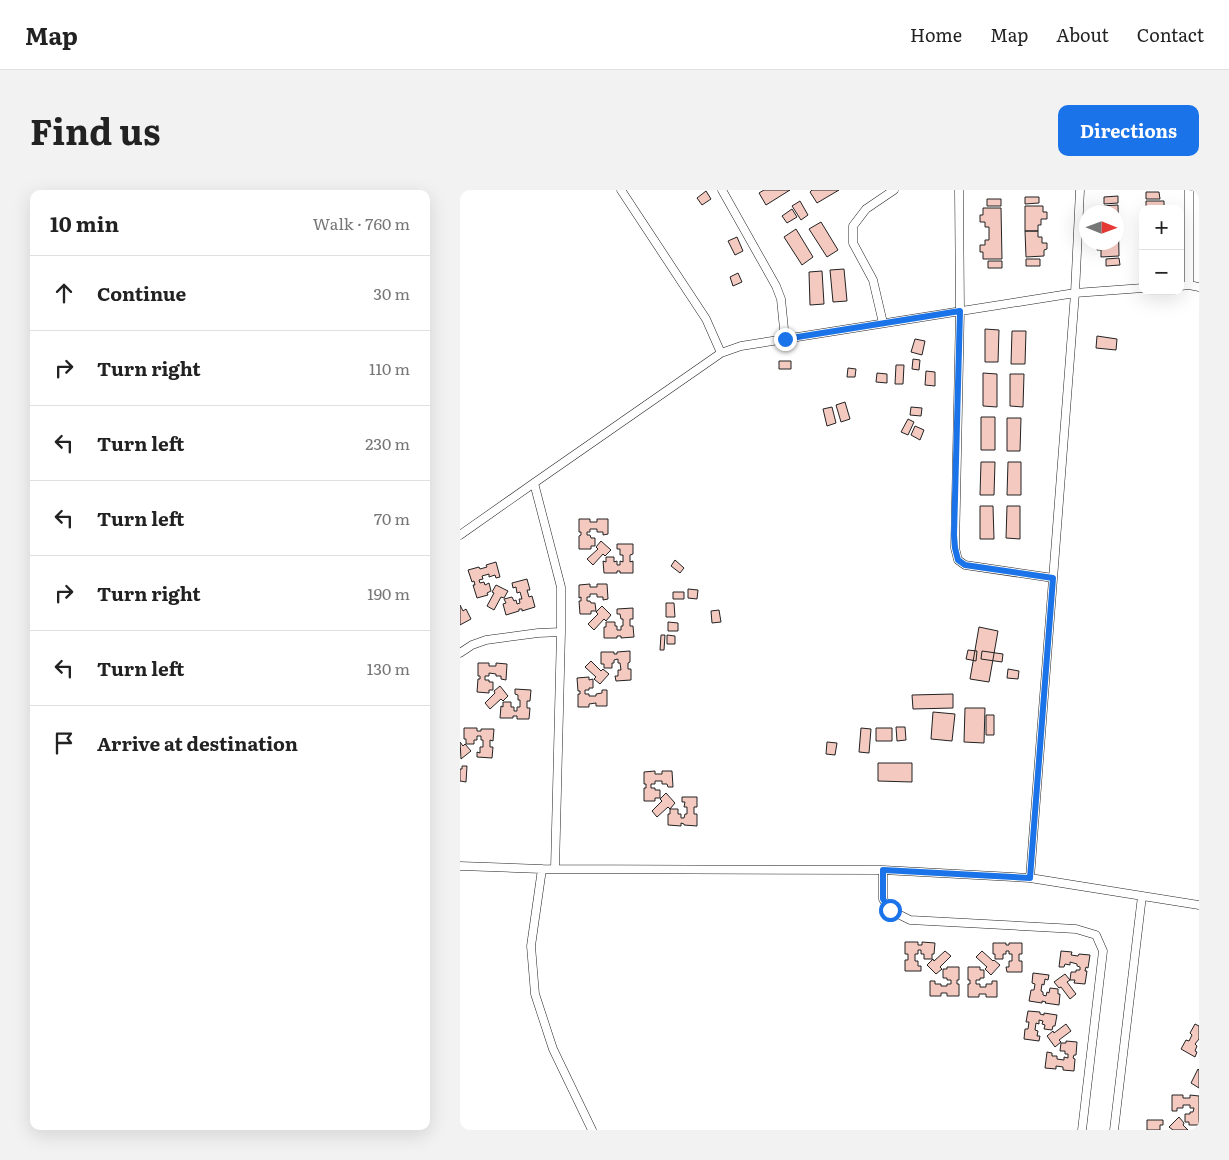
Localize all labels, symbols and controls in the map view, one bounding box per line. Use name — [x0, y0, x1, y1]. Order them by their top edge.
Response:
text: Map — [25, 17, 78, 52]
text: Home — [910, 21, 962, 48]
text: Map — [990, 21, 1028, 48]
text: About — [1056, 21, 1109, 48]
text: Contact — [1137, 21, 1204, 48]
text: Find us — [30, 104, 160, 156]
button: Directions — [1058, 105, 1199, 156]
north arrow — [1079, 205, 1124, 250]
map controls — [1139, 205, 1184, 295]
button: + — [1139, 205, 1184, 250]
text: 10 min — [50, 207, 119, 238]
text: Walk · 760 m — [313, 211, 410, 235]
button: − — [1139, 250, 1184, 295]
icon: ahead — [50, 279, 78, 307]
text: Continue — [97, 279, 186, 307]
text: 30 m — [373, 281, 410, 305]
route end — [774, 328, 797, 351]
icon: right — [50, 354, 78, 382]
text: Turn right — [97, 354, 201, 382]
text: 110 m — [369, 356, 410, 380]
icon: left — [50, 429, 78, 457]
text: Turn left — [97, 429, 184, 457]
text: 230 m — [365, 431, 410, 455]
icon: left — [50, 504, 78, 532]
text: Turn left — [97, 504, 184, 532]
text: 70 m — [374, 506, 410, 530]
icon: right — [50, 579, 78, 607]
text: Turn right — [97, 579, 201, 607]
text: 190 m — [367, 581, 410, 605]
icon: left — [50, 654, 78, 682]
text: Turn left — [97, 654, 184, 682]
text: 130 m — [367, 656, 410, 680]
icon: arrive — [50, 729, 78, 757]
text: Arrive at destination — [97, 729, 298, 757]
route start — [879, 899, 902, 922]

